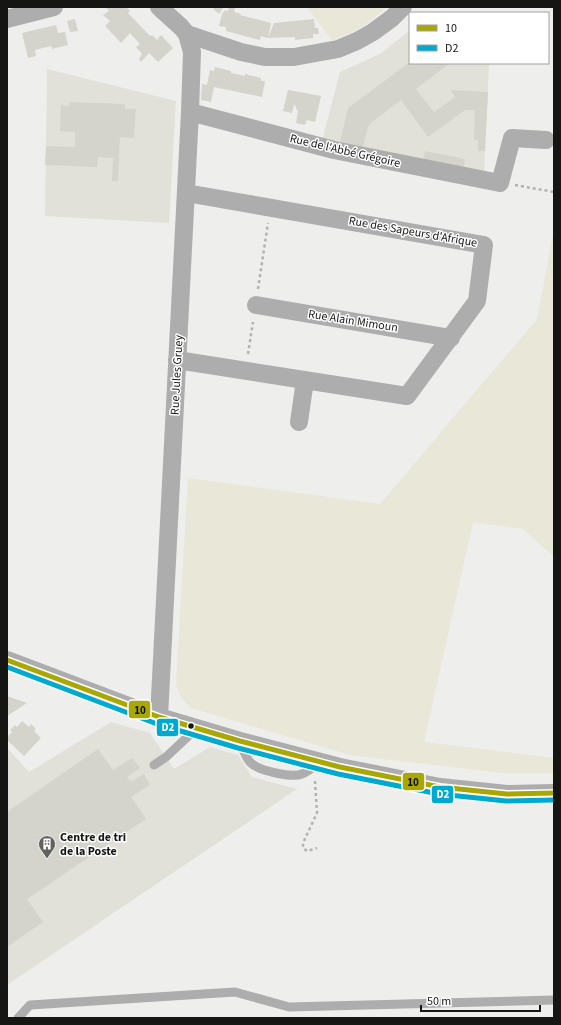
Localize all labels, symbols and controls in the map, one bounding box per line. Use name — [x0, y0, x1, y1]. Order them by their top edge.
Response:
legend — [409, 12, 549, 64]
text: 10 — [445, 20, 457, 37]
text: D2 — [445, 40, 458, 57]
street label: Rue de l'Abbé Grégoire — [288, 130, 402, 172]
street label: Rue des Sapeurs d'Afrique — [347, 212, 479, 252]
street label: Rue Alain Mimoun — [307, 306, 399, 336]
street label: Rue Jules Gruey — [166, 334, 188, 415]
line badge: 10 — [128, 700, 151, 719]
text: 10 — [134, 703, 146, 718]
line badge: D2 — [156, 718, 179, 737]
text: D2 — [162, 720, 175, 735]
unlabelled marker — [186, 721, 196, 731]
line badge: 10 — [402, 772, 425, 791]
text: 10 — [407, 775, 419, 790]
line badge: D2 — [431, 785, 454, 804]
text: D2 — [437, 787, 450, 802]
place label: Centre de tri de la Poste — [60, 829, 126, 860]
building icon: Centre de tri de la Poste — [37, 834, 57, 859]
scale bar — [421, 987, 540, 1013]
text: 50 m — [427, 993, 451, 1010]

